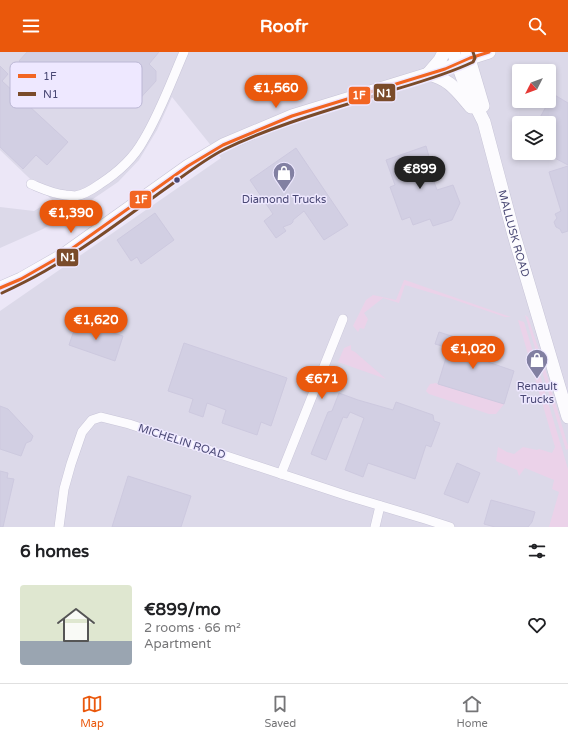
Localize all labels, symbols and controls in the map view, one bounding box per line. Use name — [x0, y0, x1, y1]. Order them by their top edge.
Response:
icon: menu — [20, 15, 42, 37]
text: Roofr — [260, 15, 308, 37]
icon: search — [526, 15, 548, 37]
legend — [10, 62, 142, 108]
north arrow — [512, 64, 556, 108]
map controls — [512, 64, 556, 160]
text: 1F — [43, 70, 57, 83]
pin: €1,560 — [243, 75, 309, 109]
text: €1,560 — [254, 80, 298, 96]
line badge: N1 — [373, 83, 396, 102]
line badge: 1F — [348, 86, 371, 105]
text: N1 — [376, 87, 392, 100]
text: N1 — [43, 88, 59, 101]
text: 1F — [352, 89, 366, 102]
button: layers — [512, 116, 556, 160]
pin: €899 — [396, 156, 444, 190]
shop icon: Diamond Trucks — [271, 160, 297, 193]
text: €899 — [403, 161, 437, 177]
unlabelled marker — [172, 175, 182, 185]
street label: MALLUSK ROAD — [495, 189, 532, 279]
line badge: 1F — [129, 190, 152, 209]
text: 1F — [134, 193, 148, 206]
place label: Diamond Trucks — [242, 193, 326, 206]
pin: €1,390 — [38, 200, 104, 234]
text: €1,390 — [49, 205, 93, 221]
line badge: N1 — [56, 248, 79, 267]
text: N1 — [60, 251, 76, 264]
pin: €1,620 — [63, 307, 129, 341]
text: €1,620 — [74, 312, 118, 328]
pin: €1,020 — [440, 336, 506, 370]
text: €1,020 — [451, 341, 495, 357]
shop icon: Renault Trucks — [524, 347, 550, 380]
pin: €671 — [298, 366, 346, 400]
text: €671 — [305, 371, 339, 387]
place label: Renault Trucks — [517, 380, 557, 406]
street label: MICHELIN ROAD — [137, 421, 227, 462]
icon: filters — [526, 540, 548, 562]
text: 6 homes — [20, 541, 89, 562]
text: €899/mo — [144, 599, 221, 620]
icon: home — [52, 601, 100, 649]
icon: heart — [526, 614, 548, 636]
text: 2 rooms · 66 m² — [144, 620, 241, 636]
text: Apartment — [144, 636, 211, 652]
tab: Map — [80, 693, 104, 730]
tab: Saved — [264, 693, 296, 730]
tab: Home — [457, 693, 488, 730]

